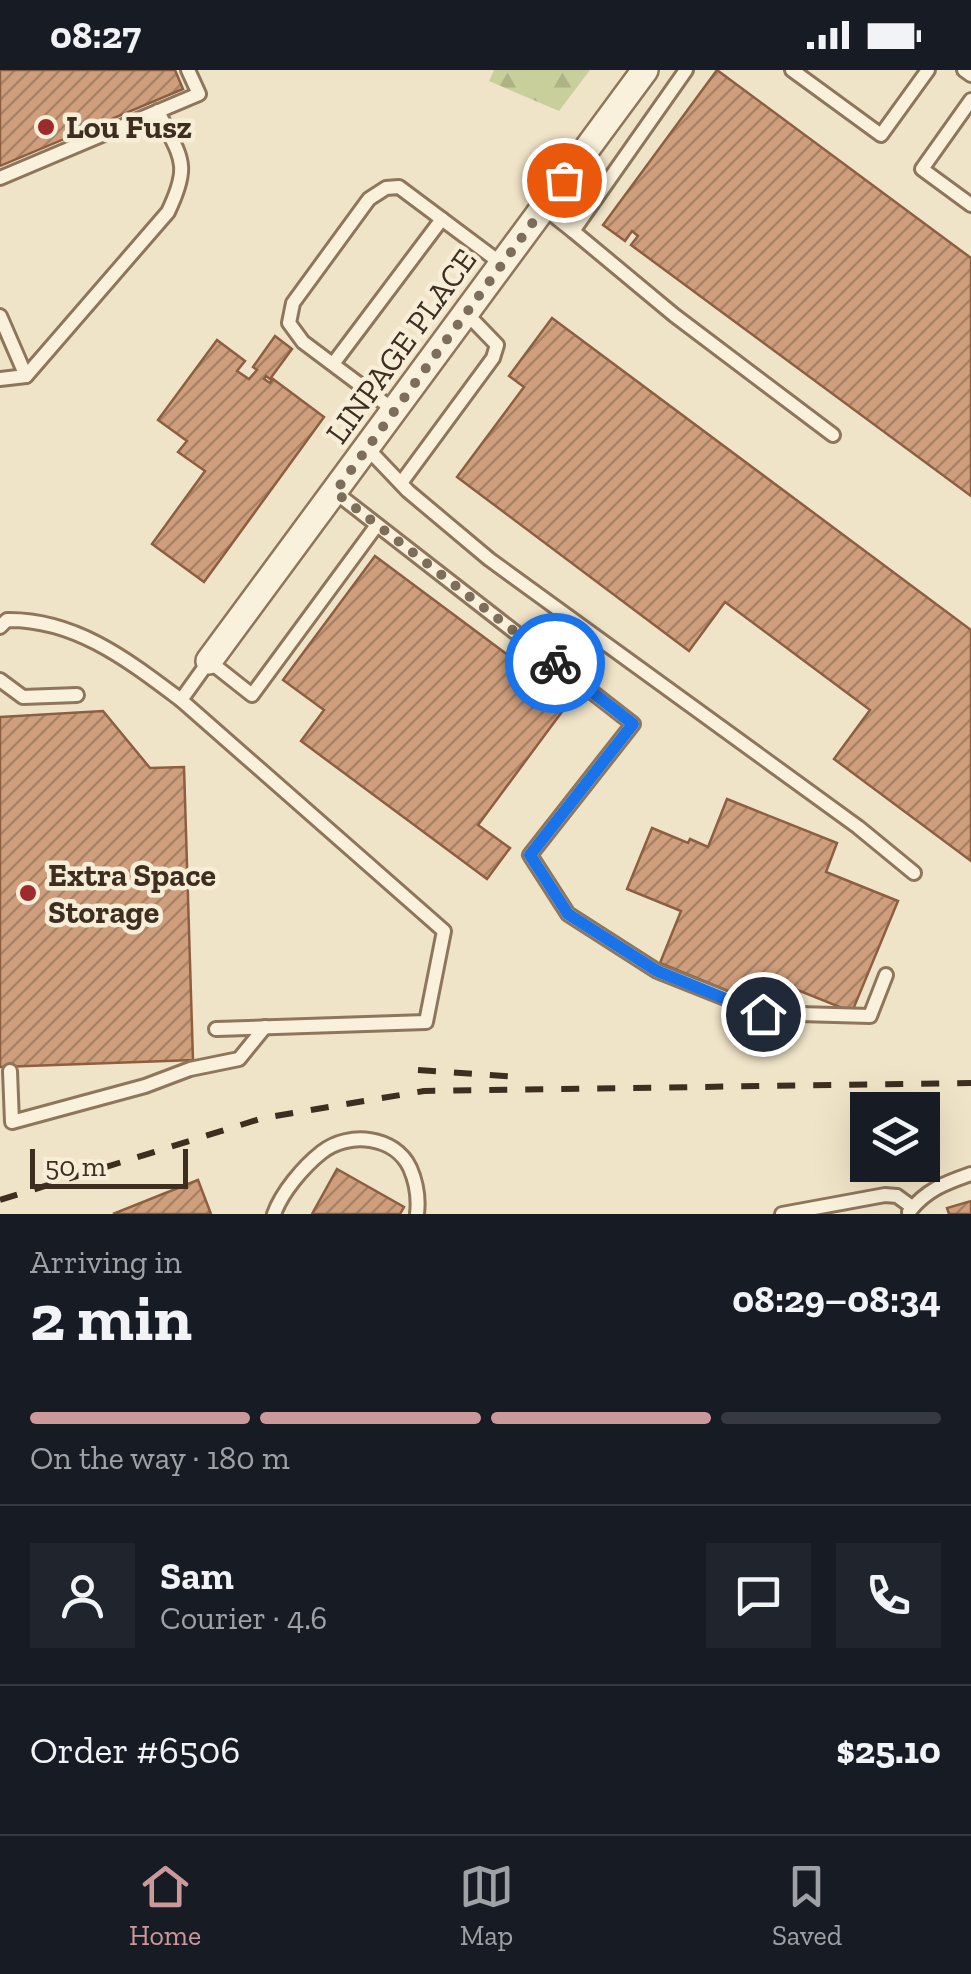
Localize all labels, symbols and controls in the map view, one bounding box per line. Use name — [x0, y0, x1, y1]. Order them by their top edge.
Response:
text: 08:27 — [50, 12, 141, 58]
place label: Lou Fusz — [66, 108, 192, 146]
marker: Lou Fusz — [35, 116, 57, 138]
pin — [522, 138, 607, 223]
icon: bag — [537, 153, 592, 208]
street label: LINPAGE PLACE — [318, 241, 484, 451]
courier — [505, 613, 605, 713]
icon: bike — [528, 636, 583, 691]
place label: Extra Space Storage — [48, 856, 216, 931]
marker: Extra Space Storage — [17, 882, 39, 904]
pin — [721, 972, 806, 1057]
icon: home — [736, 987, 791, 1042]
map controls — [850, 1092, 940, 1182]
button: layers — [850, 1092, 940, 1182]
scale bar — [30, 1144, 188, 1188]
text: 50 m — [45, 1150, 106, 1183]
text: Arriving in — [30, 1243, 182, 1281]
text: 08:29–08:34 — [732, 1276, 941, 1322]
text: 2 min — [30, 1279, 192, 1357]
text: On the way · 180 m — [30, 1439, 290, 1477]
button: person — [30, 1543, 135, 1648]
button: chat — [706, 1543, 811, 1648]
button: phone — [836, 1543, 941, 1648]
text: Sam — [160, 1553, 234, 1599]
text: Courier · 4.6 — [160, 1599, 327, 1637]
text: Order #6506 — [30, 1727, 241, 1773]
text: $25.10 — [836, 1727, 941, 1773]
tab: Home — [129, 1859, 201, 1952]
tab: Map — [459, 1859, 514, 1952]
tab: Saved — [772, 1859, 842, 1952]

